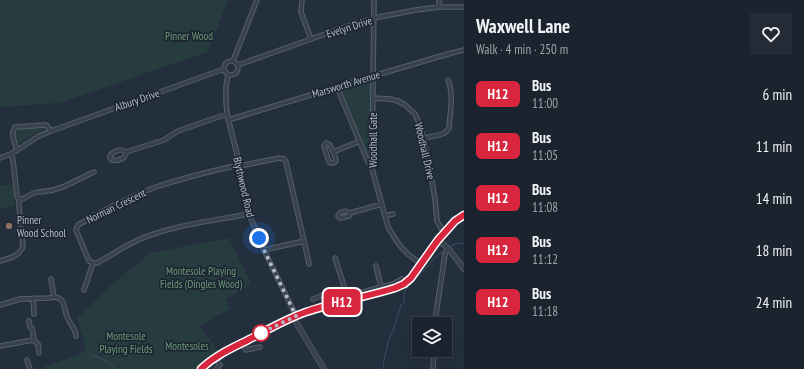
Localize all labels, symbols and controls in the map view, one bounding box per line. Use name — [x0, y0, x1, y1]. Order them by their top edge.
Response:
street label: Evelyn Drive — [324, 13, 374, 41]
button: heart — [750, 13, 792, 55]
text: Waxwell Lane — [476, 14, 570, 38]
park label: Pinner Wood — [165, 29, 213, 43]
text: Walk · 4 min · 250 m — [476, 41, 568, 58]
street label: Marsworth Avenue — [310, 67, 382, 101]
text: Bus — [532, 76, 551, 95]
text: H12 — [488, 85, 508, 103]
text: 6 min — [762, 85, 792, 104]
street label: Albury Drive — [113, 86, 162, 114]
text: 11:00 — [532, 95, 558, 112]
street label: Woodhall Gate — [366, 112, 380, 168]
street label: Woodhall Drive — [412, 121, 438, 181]
text: Bus — [532, 128, 551, 147]
text: H12 — [488, 137, 508, 155]
text: 11 min — [756, 137, 792, 156]
text: 11:05 — [532, 147, 558, 164]
street label: Blythwood Road — [230, 155, 258, 219]
text: Bus — [532, 180, 551, 199]
street label: Norman Crescent — [84, 186, 148, 226]
text: H12 — [488, 189, 508, 207]
text: 14 min — [756, 189, 792, 208]
text: 11:08 — [532, 199, 558, 216]
place label: Pinner Wood School — [17, 213, 67, 240]
marker: Pinner Wood School — [4, 221, 14, 231]
your location — [249, 228, 269, 248]
text: Bus — [532, 232, 551, 251]
text: H12 — [488, 241, 508, 259]
text: 18 min — [756, 241, 792, 260]
text: 11:12 — [532, 251, 558, 268]
park label: Montesole Playing Fields (Dingles Wood) — [160, 264, 242, 291]
text: Bus — [532, 284, 551, 303]
line badge: H12 — [319, 289, 365, 315]
text: H12 — [332, 293, 352, 311]
text: H12 — [488, 293, 508, 311]
text: 24 min — [756, 293, 792, 312]
text: 11:18 — [532, 303, 558, 320]
map controls — [412, 317, 452, 357]
button: layers — [412, 317, 452, 357]
unlabelled marker — [252, 324, 270, 342]
park label: Montesole Playing Fields — [100, 329, 153, 356]
park label: Montesoles — [165, 339, 209, 353]

